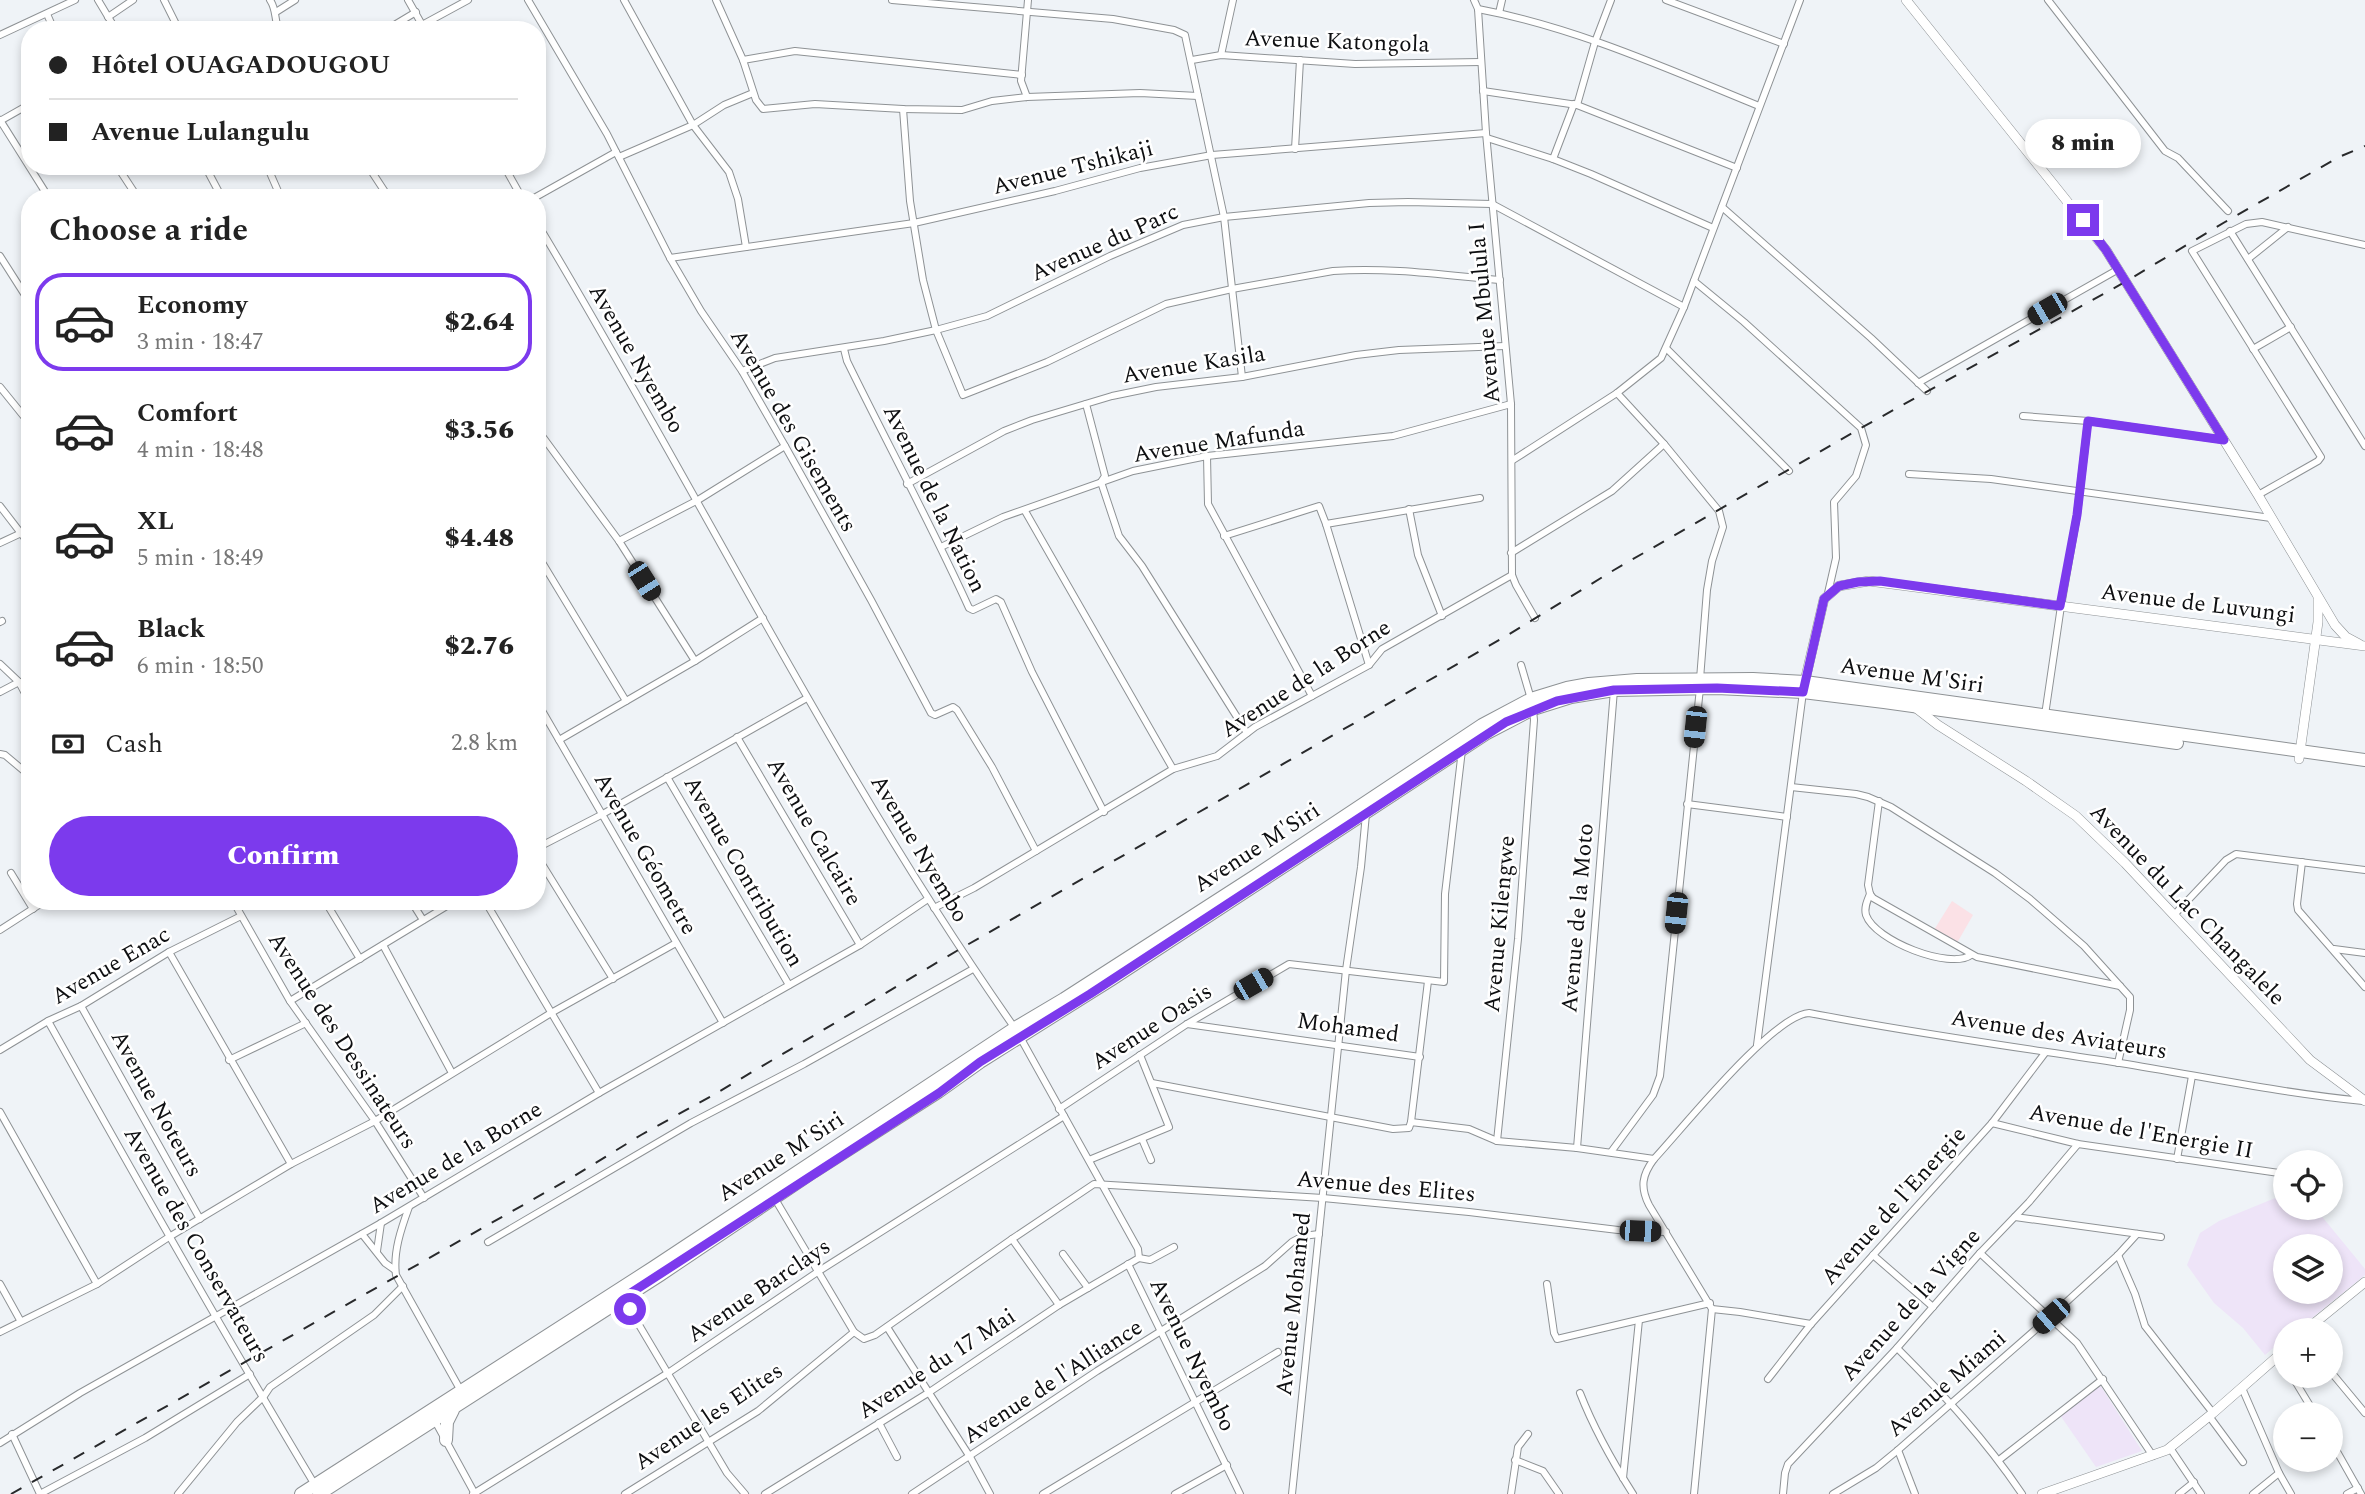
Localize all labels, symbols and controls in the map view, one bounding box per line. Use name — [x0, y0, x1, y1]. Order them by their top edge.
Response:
street label: Avenue Katongola — [1244, 21, 1430, 63]
text: Hôtel OUAGADOUGOU — [91, 45, 391, 85]
text: Avenue Lulangulu — [91, 112, 309, 152]
callout: 8 min — [2025, 118, 2141, 168]
text: 8 min — [2051, 126, 2115, 161]
street label: Avenue Tshikaji — [989, 131, 1157, 205]
street label: Avenue du Parc — [1025, 195, 1185, 291]
route end — [2067, 204, 2099, 236]
text: Choose a ride — [49, 206, 248, 255]
street label: Avenue Mbulula I — [1460, 221, 1510, 405]
street label: Avenue Nyembo — [579, 278, 693, 440]
text: Economy — [137, 285, 247, 325]
car — [2024, 289, 2071, 329]
icon: car — [53, 291, 116, 354]
text: $2.64 — [444, 302, 514, 342]
street label: Avenue des Gisements — [720, 323, 866, 539]
text: 3 min · 18:47 — [137, 325, 264, 360]
street label: Avenue Kasila — [1120, 336, 1268, 394]
text: Comfort — [137, 393, 238, 433]
icon: car — [53, 399, 116, 462]
street label: Avenue de la Nation — [873, 399, 995, 599]
text: $3.56 — [444, 410, 514, 450]
street label: Avenue Mafunda — [1131, 411, 1307, 473]
text: 4 min · 18:48 — [137, 433, 264, 468]
text: XL — [137, 501, 174, 541]
icon: car — [53, 507, 116, 570]
text: $4.48 — [444, 518, 514, 558]
text: 5 min · 18:49 — [137, 541, 264, 576]
car — [624, 558, 665, 604]
street label: Avenue de Luvungi — [2099, 575, 2297, 633]
text: Black — [137, 609, 205, 649]
street label: Avenue de la Borne — [1214, 611, 1398, 747]
icon: car — [53, 615, 116, 678]
text: $2.76 — [444, 626, 514, 666]
text: 6 min · 18:50 — [137, 649, 264, 684]
street label: Avenue M'Siri — [1838, 649, 1986, 703]
car — [1683, 705, 1708, 749]
text: Cash — [105, 724, 163, 764]
icon: cash — [49, 725, 87, 763]
text: 2.8 km — [451, 726, 518, 761]
street label: Avenue Calcaire — [757, 751, 871, 913]
street label: Avenue Géometre — [584, 766, 706, 942]
street label: Avenue Nyembo — [861, 768, 977, 930]
street label: Avenue Contribution — [674, 770, 812, 974]
street label: Avenue M'Siri — [1187, 794, 1327, 902]
street label: Avenue du Lac Changalele — [2081, 796, 2293, 1014]
button: Confirm — [49, 816, 518, 896]
street label: Avenue de la Moto — [1552, 822, 1604, 1014]
street label: Avenue Kilengwe — [1475, 834, 1525, 1014]
car — [1664, 891, 1689, 935]
street label: Avenue Enac — [45, 918, 177, 1014]
street label: Avenue des Dessinateurs — [258, 925, 426, 1157]
car — [1230, 964, 1277, 1004]
street label: Avenue Oasis — [1084, 975, 1220, 1079]
street label: Avenue des Aviateurs — [1948, 1001, 2170, 1069]
street label: Mohamed — [1295, 1004, 1401, 1053]
street label: Avenue Noteurs — [101, 1024, 211, 1184]
street label: Avenue de la Borne — [363, 1092, 549, 1224]
street label: Avenue de l'Energie II — [2026, 1095, 2256, 1169]
street label: Avenue M'Siri — [711, 1103, 851, 1211]
street label: Avenue de l'Energie — [1813, 1119, 1975, 1293]
street label: Avenue des Conservateurs — [114, 1120, 278, 1370]
map controls — [2273, 1150, 2343, 1472]
button: locate — [2273, 1150, 2343, 1220]
street label: Avenue des Elites — [1295, 1162, 1477, 1212]
street label: Avenue Mohamed — [1267, 1210, 1321, 1398]
car — [1619, 1220, 1662, 1242]
street label: Avenue de la Vigne — [1832, 1220, 1990, 1390]
street label: Avenue Barclays — [680, 1230, 838, 1352]
button: layers — [2273, 1234, 2343, 1304]
street label: Avenue Nyembo — [1140, 1272, 1244, 1438]
route start — [614, 1293, 646, 1325]
car — [2029, 1294, 2074, 1338]
street label: Avenue du 17 Mai — [851, 1300, 1023, 1428]
street label: Avenue de l'Alliance — [956, 1311, 1150, 1453]
button: + — [2273, 1318, 2343, 1388]
street label: Avenue Miami — [1879, 1322, 2015, 1446]
street label: Avenue les Elites — [627, 1354, 791, 1480]
button: − — [2273, 1402, 2343, 1472]

